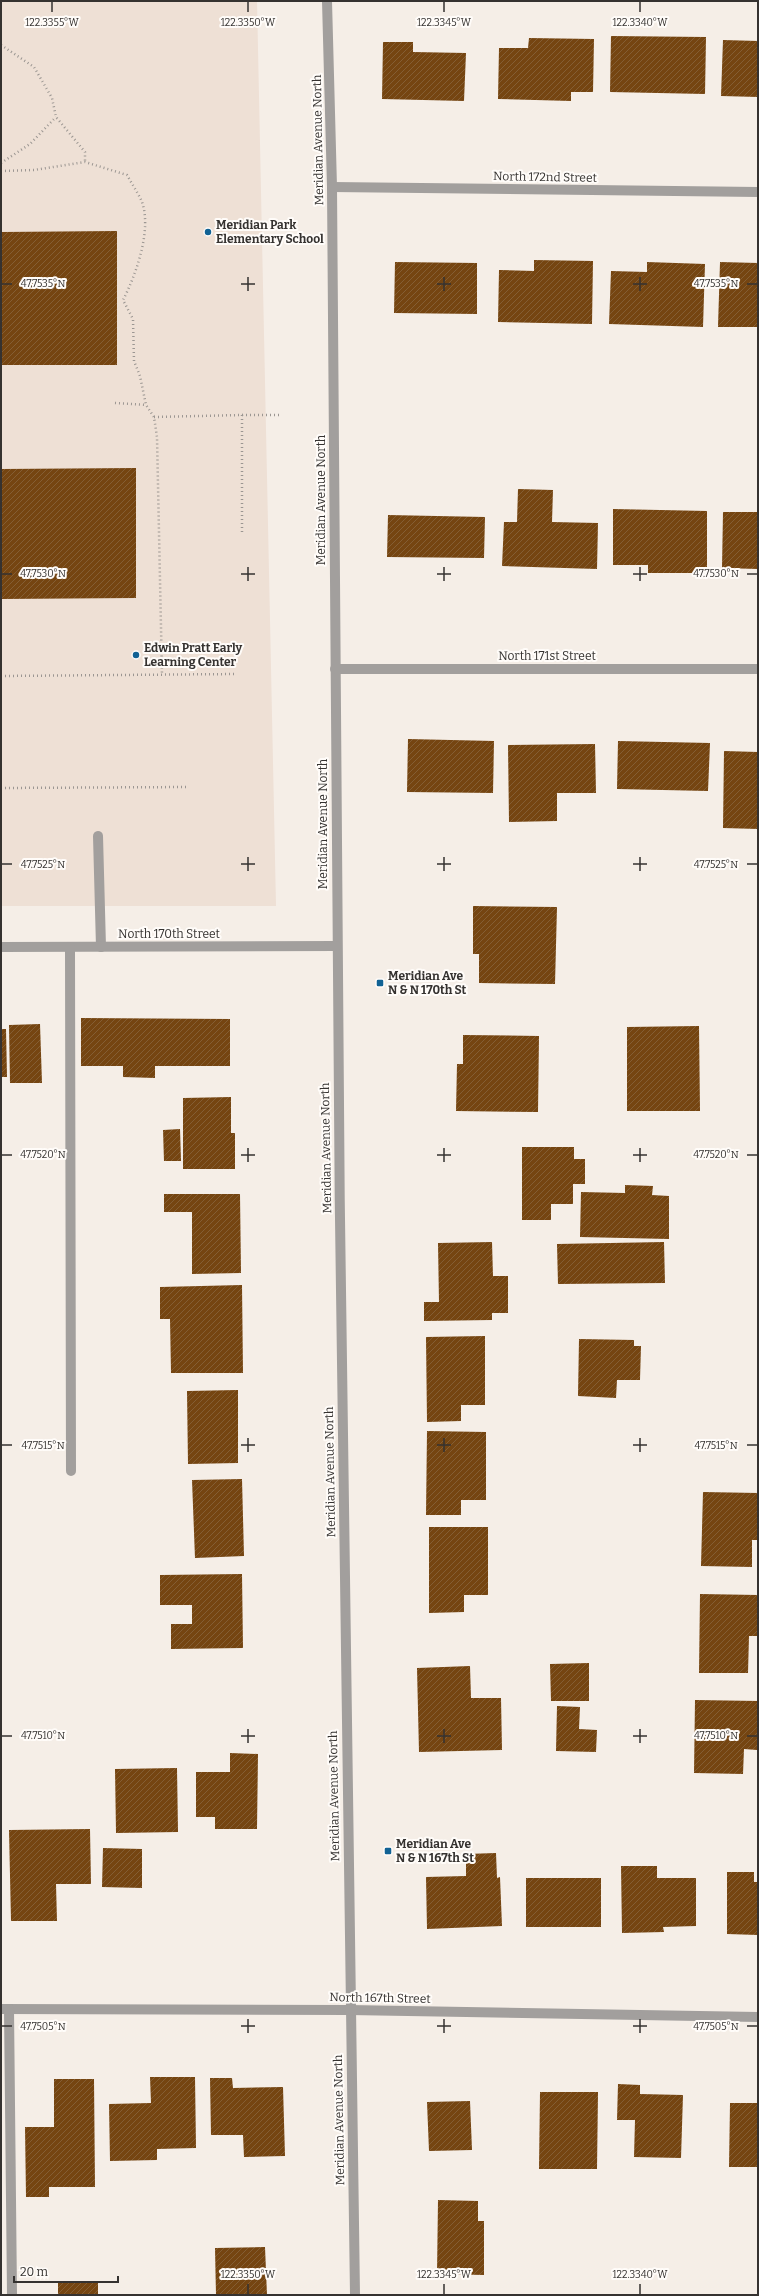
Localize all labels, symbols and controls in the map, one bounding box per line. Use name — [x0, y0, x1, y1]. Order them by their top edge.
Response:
text: 122.3355°W — [25, 17, 79, 29]
text: 122.3350°W — [221, 17, 276, 29]
text: 122.3345°W — [417, 17, 472, 29]
text: 122.3340°W — [612, 17, 668, 29]
street label: Meridian Avenue North — [310, 74, 326, 205]
street label: North 172nd Street — [493, 169, 598, 185]
place label: Meridian Park Elementary School — [216, 218, 324, 246]
marker: Meridian Park Elementary School — [203, 227, 213, 237]
text: 47.7535°N — [21, 278, 65, 290]
text: 47.7535°N — [694, 278, 738, 290]
street label: Meridian Avenue North — [314, 434, 328, 565]
text: 47.7530°N — [20, 568, 66, 580]
text: 47.7530°N — [693, 568, 739, 580]
place label: Edwin Pratt Early Learning Center — [144, 641, 243, 669]
street label: North 171st Street — [498, 649, 596, 663]
marker: Edwin Pratt Early Learning Center — [131, 650, 141, 660]
street label: Meridian Avenue North — [316, 758, 330, 889]
text: 47.7525°N — [21, 859, 65, 871]
text: 47.7525°N — [694, 859, 738, 871]
street label: North 170th Street — [118, 927, 221, 941]
place label: Meridian Ave N & N 170th St — [388, 969, 467, 997]
marker: Meridian Ave N & N 170th St — [375, 978, 385, 988]
street label: Meridian Avenue North — [318, 1082, 334, 1213]
text: 47.7520°N — [20, 1149, 66, 1161]
text: 47.7520°N — [693, 1149, 739, 1161]
street label: Meridian Avenue North — [322, 1406, 338, 1537]
text: 47.7515°N — [21, 1440, 65, 1452]
text: 47.7515°N — [694, 1440, 738, 1452]
text: 47.7510°N — [21, 1730, 65, 1742]
street label: Meridian Avenue North — [326, 1730, 342, 1861]
text: 47.7510°N — [694, 1730, 738, 1742]
place label: Meridian Ave N & N 167th St — [396, 1837, 474, 1865]
marker: Meridian Ave N & N 167th St — [383, 1846, 393, 1856]
street label: North 167th Street — [329, 1990, 431, 2006]
text: 47.7505°N — [20, 2021, 66, 2033]
text: 47.7505°N — [693, 2021, 739, 2033]
street label: Meridian Avenue North — [331, 2054, 347, 2185]
scale bar — [14, 2258, 118, 2284]
text: 20 m — [20, 2265, 49, 2279]
text: 122.3350°W — [221, 2269, 276, 2281]
text: 122.3345°W — [417, 2269, 472, 2281]
text: 122.3340°W — [612, 2269, 668, 2281]

